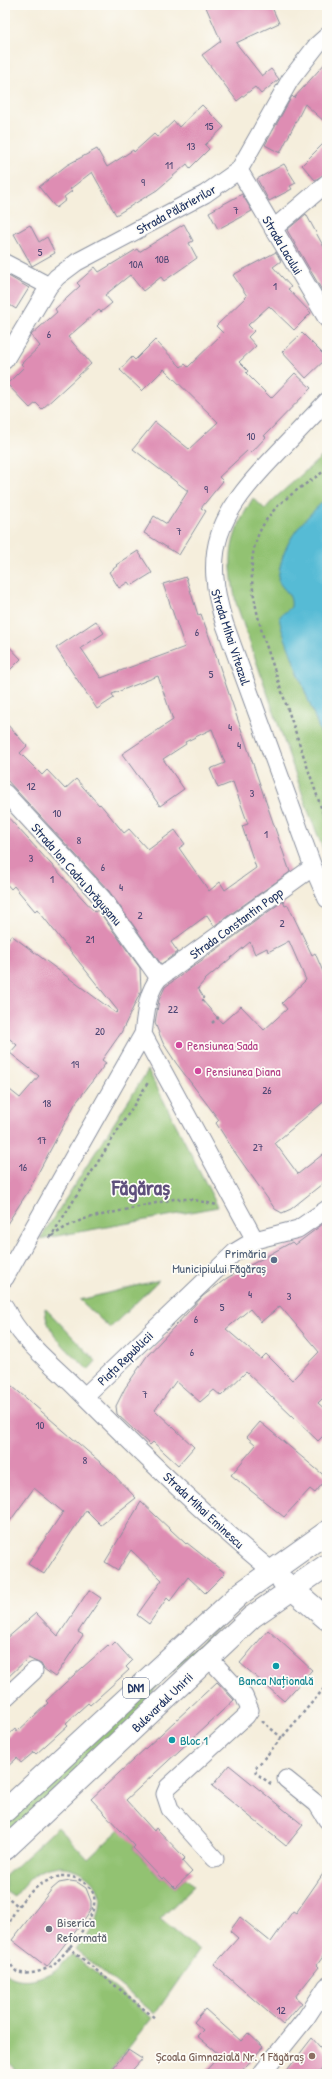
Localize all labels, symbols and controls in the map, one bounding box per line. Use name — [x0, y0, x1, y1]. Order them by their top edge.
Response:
house number: 15 — [205, 119, 214, 133]
house number: 13 — [187, 139, 196, 153]
house number: 11 — [165, 158, 173, 172]
house number: 9 — [141, 175, 145, 189]
street label: Strada Pălărierilor — [133, 180, 219, 238]
house number: 7 — [233, 203, 239, 217]
street label: Strada Lacului — [258, 212, 308, 278]
house number: 5 — [38, 245, 43, 259]
house number: 10B — [155, 252, 170, 266]
house number: 10A — [129, 257, 144, 271]
house number: 1 — [273, 279, 277, 293]
house number: 6 — [47, 327, 52, 341]
house number: 10 — [247, 429, 256, 443]
house number: 9 — [204, 482, 208, 496]
house number: 7 — [176, 524, 182, 538]
street label: Strada Mihai Viteazul — [207, 587, 255, 688]
house number: 6 — [195, 625, 200, 639]
house number: 5 — [209, 667, 214, 681]
house number: 4 — [228, 720, 232, 734]
house number: 4 — [237, 738, 241, 752]
house number: 12 — [26, 779, 36, 793]
house number: 3 — [250, 786, 255, 800]
house number: 10 — [53, 806, 62, 820]
street label: Strada Ion Codru Drăguşanu — [28, 819, 126, 929]
house number: 1 — [264, 827, 268, 841]
house number: 8 — [77, 833, 82, 847]
house number: 3 — [29, 851, 34, 865]
house number: 6 — [101, 860, 106, 874]
house number: 1 — [50, 872, 54, 886]
house number: 4 — [119, 880, 123, 894]
street label: Strada Constantin Popp — [186, 883, 287, 963]
house number: 2 — [137, 908, 143, 922]
house number: 2 — [279, 916, 285, 930]
house number: 21 — [85, 932, 95, 946]
house number: 22 — [168, 1002, 178, 1016]
house number: 20 — [95, 1024, 105, 1038]
place label: Pensiunea Sada — [187, 1036, 258, 1054]
marker: Pensiunea Sada — [174, 1040, 184, 1050]
house number: 19 — [71, 1057, 79, 1071]
place label: Pensiunea Diana — [206, 1062, 281, 1080]
marker: Pensiunea Diana — [193, 1066, 203, 1076]
house number: 26 — [262, 1083, 272, 1097]
house number: 18 — [43, 1096, 52, 1110]
house number: 17 — [37, 1133, 47, 1147]
house number: 27 — [253, 1140, 263, 1154]
house number: 16 — [19, 1160, 28, 1174]
district label: Făgăraș — [111, 1173, 170, 1203]
place label: Primăria Municipiului Făgăraș — [172, 1244, 266, 1277]
marker: Primăria Municipiului Făgăraș — [269, 1255, 279, 1265]
house number: 4 — [248, 1287, 252, 1301]
house number: 3 — [287, 1289, 292, 1303]
house number: 5 — [220, 1300, 225, 1314]
house number: 6 — [194, 1312, 199, 1326]
street label: Piața Republicii — [93, 1327, 157, 1389]
house number: 6 — [190, 1345, 195, 1359]
house number: 7 — [142, 1387, 148, 1401]
house number: 10 — [36, 1418, 45, 1432]
house number: 8 — [83, 1453, 88, 1467]
street label: Strada Mihai Eminescu — [160, 1468, 248, 1552]
marker: Banca Națională — [271, 1661, 281, 1671]
street label: Bulevardul Unirii — [127, 1668, 197, 1736]
place label: Banca Națională — [239, 1671, 313, 1689]
road number: DN1 — [123, 1678, 149, 1698]
place label: Bloc 1 — [180, 1731, 208, 1749]
marker: Bloc 1 — [167, 1735, 177, 1745]
place label: Biserica Reformată — [57, 1913, 107, 1946]
marker: Biserica Reformată — [44, 1924, 54, 1934]
house number: 12 — [276, 2003, 286, 2017]
place label: Școala Gimnazială Nr. 1 Făgăraș — [156, 2047, 304, 2065]
marker: Școala Gimnazială Nr. 1 Făgăraș — [307, 2051, 317, 2061]

